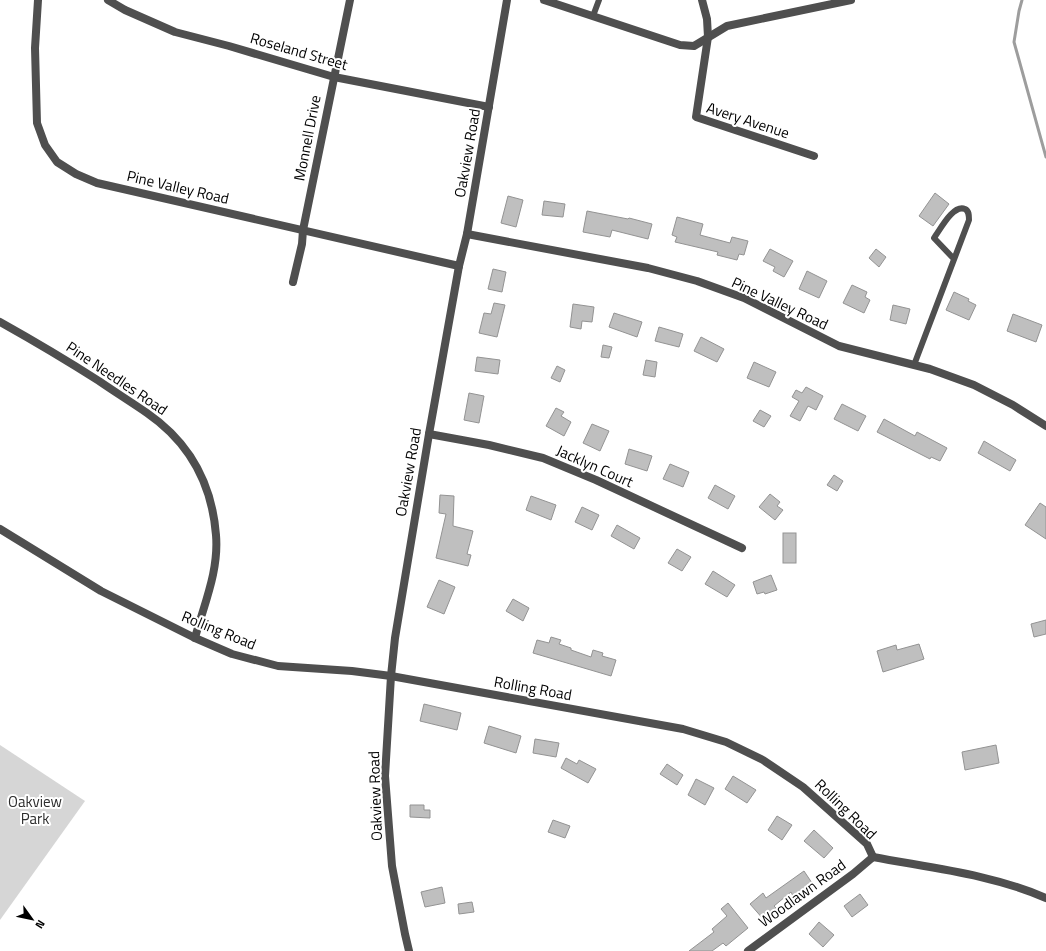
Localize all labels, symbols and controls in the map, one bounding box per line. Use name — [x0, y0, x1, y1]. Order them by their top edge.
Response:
street label: Roseland Street — [248, 26, 351, 76]
street label: Monnell Drive — [287, 93, 327, 183]
street label: Avery Avenue — [704, 96, 792, 144]
street label: Oakview Road — [448, 107, 486, 199]
street label: Pine Valley Road — [125, 164, 231, 210]
street label: Pine Valley Road — [728, 271, 832, 335]
street label: Pine Needles Road — [62, 335, 172, 421]
street label: Oakview Road — [389, 426, 427, 518]
street label: Jacklyn Court — [553, 439, 638, 493]
street label: Rolling Road — [178, 605, 260, 655]
street label: Rolling Road — [492, 670, 574, 706]
street label: Oakview Road — [362, 751, 388, 841]
street label: Rolling Road — [810, 773, 882, 845]
park label: Oakview Park — [8, 790, 62, 830]
street label: Woodlawn Road — [754, 853, 850, 933]
north arrow — [12, 899, 52, 939]
text: N — [32, 917, 49, 932]

